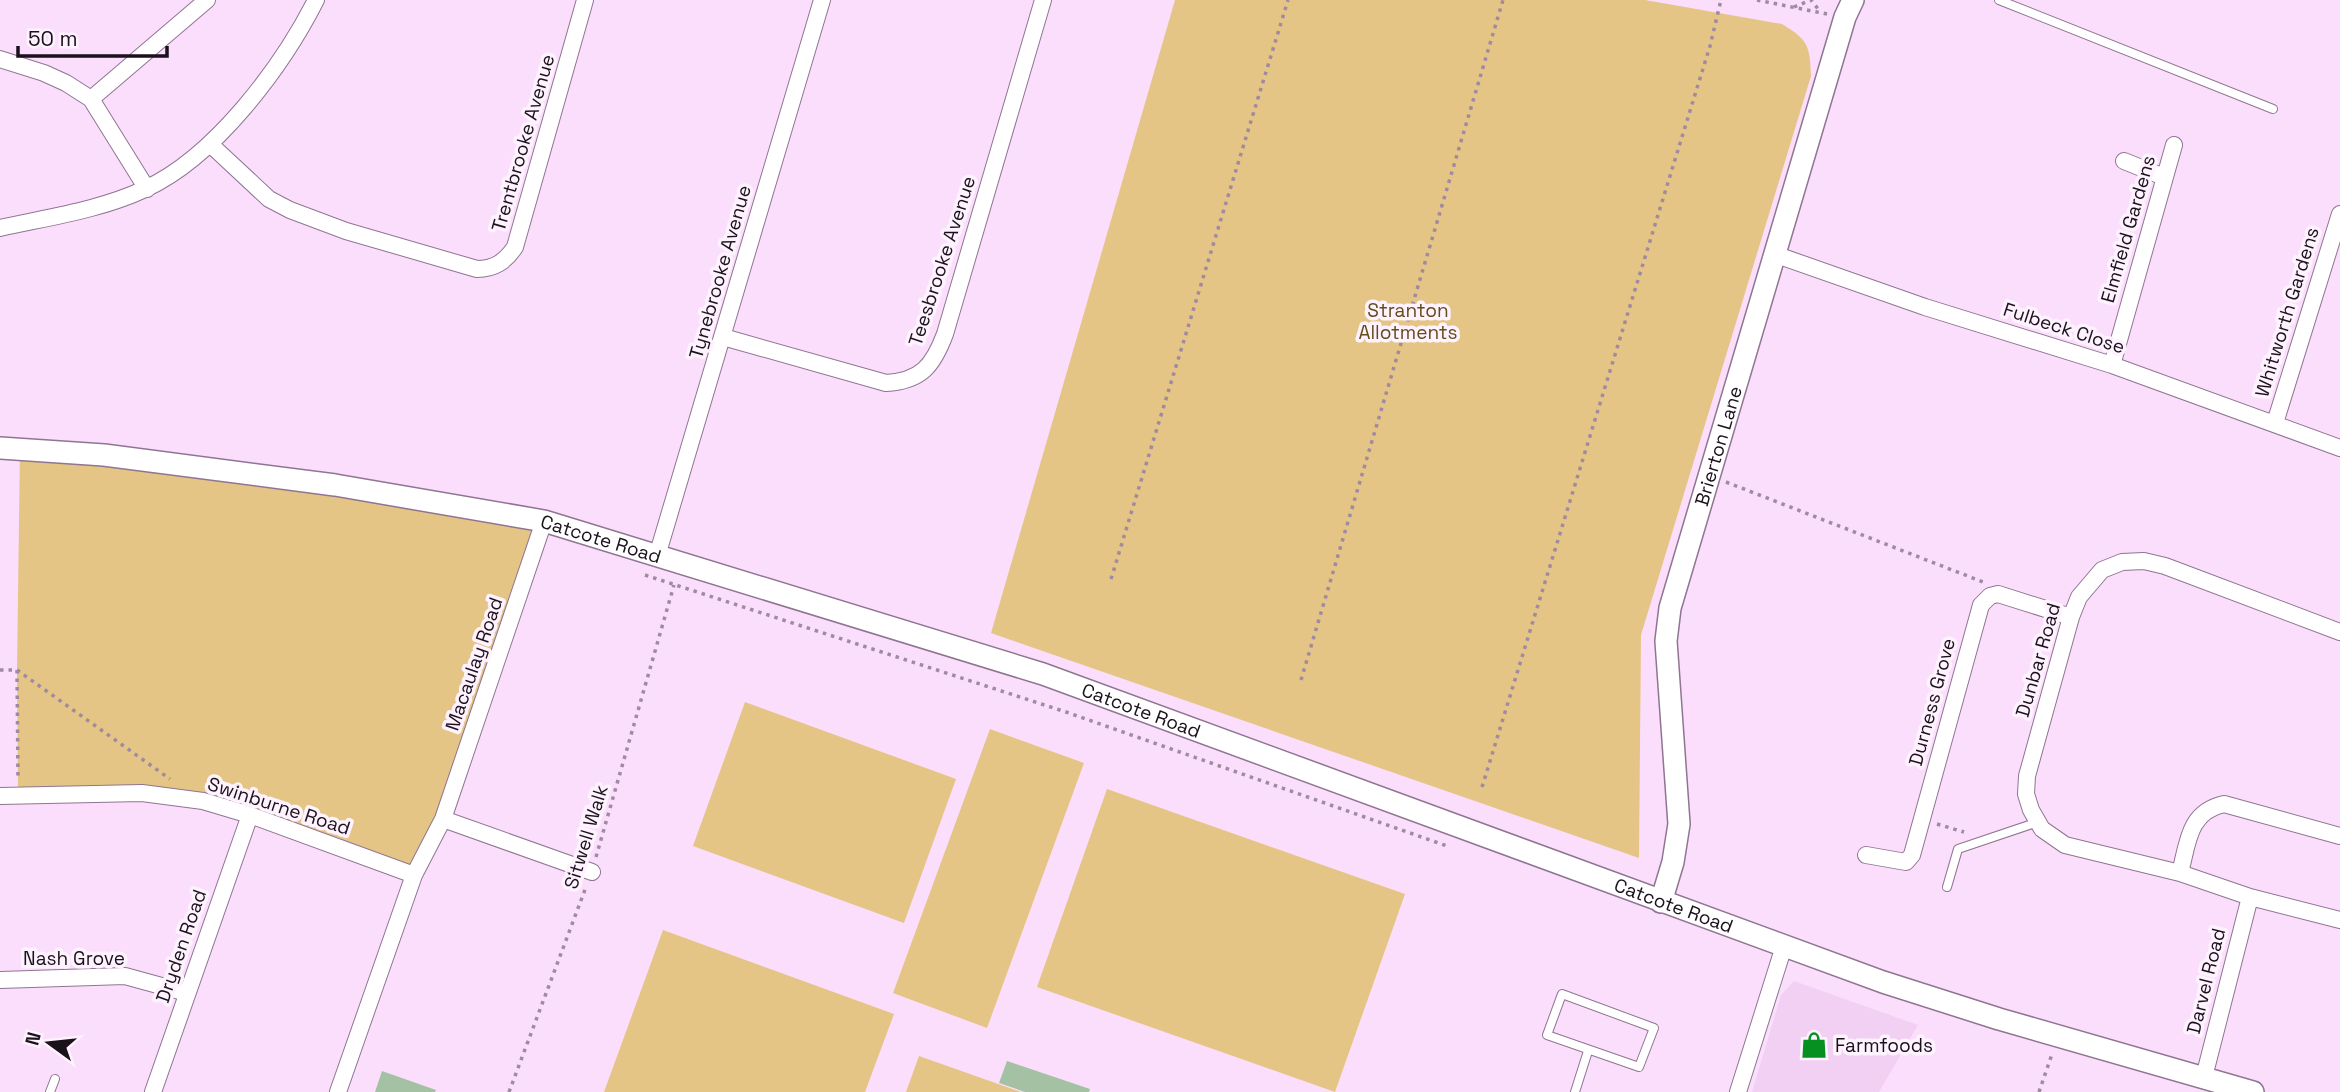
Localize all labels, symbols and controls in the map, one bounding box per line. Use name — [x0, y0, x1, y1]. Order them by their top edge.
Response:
scale bar — [18, 14, 166, 58]
text: 50 m — [28, 25, 78, 52]
street label: Trentbrooke Avenue — [486, 52, 560, 234]
street label: Elmfield Gardens — [2095, 152, 2161, 306]
street label: Teesbrooke Avenue — [903, 173, 981, 349]
street label: Tynebrooke Avenue — [683, 182, 757, 362]
street label: Whitworth Gardens — [2249, 224, 2325, 400]
street label: Fulbeck Close — [2000, 297, 2128, 359]
park label: Stranton Allotments — [1358, 298, 1458, 345]
street label: Brierton Lane — [1688, 383, 1748, 509]
street label: Catcote Road — [538, 508, 664, 569]
street label: Macaulay Road — [440, 594, 508, 734]
street label: Dunbar Road — [2010, 600, 2066, 720]
street label: Durness Grove — [1903, 635, 1961, 769]
street label: Catcote Road — [1078, 677, 1204, 743]
street label: Swinburne Road — [204, 771, 354, 841]
street label: Sitwell Walk — [558, 782, 614, 892]
street label: Catcote Road — [1611, 872, 1737, 939]
street label: Dryden Road — [150, 886, 212, 1006]
street label: Darvel Road — [2181, 926, 2231, 1036]
street label: Nash Grove — [23, 946, 125, 971]
north arrow — [14, 1008, 84, 1078]
text: N — [19, 1029, 47, 1048]
shop icon: Farmfoods — [1799, 1030, 1829, 1060]
place label: Farmfoods — [1835, 1033, 1933, 1058]

